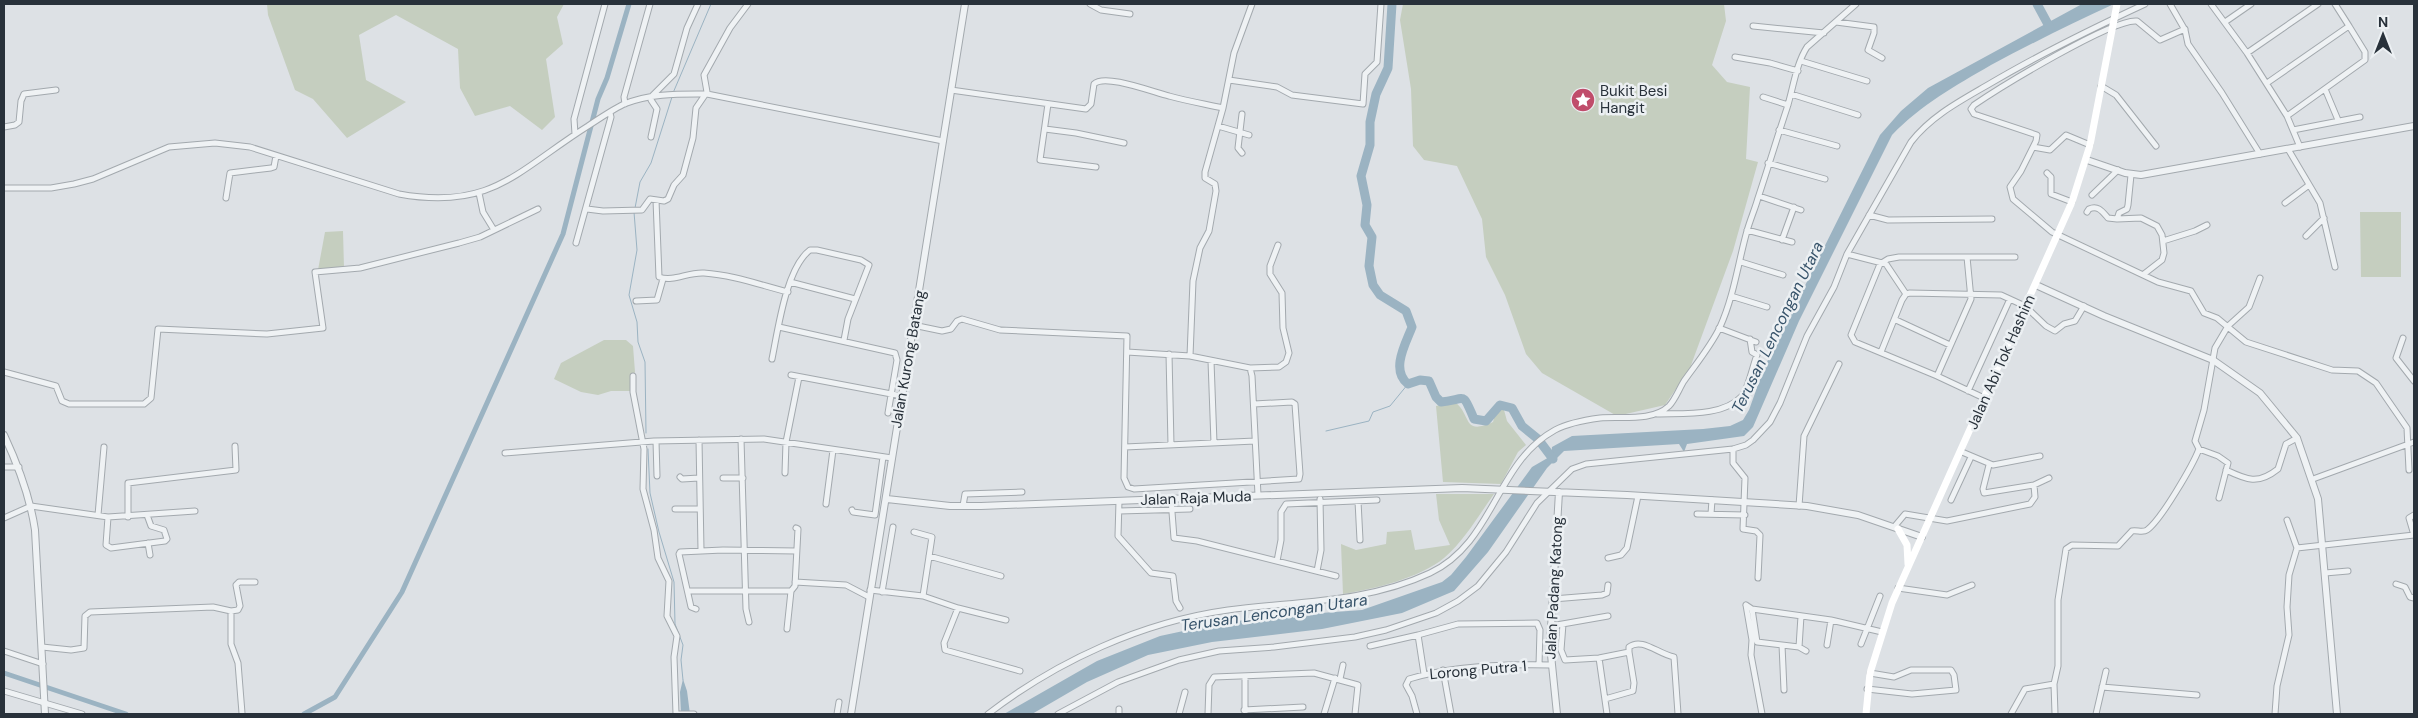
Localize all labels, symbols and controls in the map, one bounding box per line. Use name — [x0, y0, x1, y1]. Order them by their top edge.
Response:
north arrow — [2358, 10, 2408, 60]
text: N — [2378, 13, 2388, 31]
place label: Bukit Besi Hangit — [1600, 81, 1667, 118]
place icon: Bukit Besi Hangit — [1570, 87, 1596, 113]
water label: Terusan Lencongan Utara — [1727, 238, 1828, 417]
street label: Jalan Kurong Batang — [886, 288, 930, 430]
street label: Jalan Abi Tok Hashim — [1962, 291, 2040, 433]
street label: Jalan Raja Muda — [1140, 486, 1252, 510]
street label: Jalan Padang Katong — [1540, 516, 1568, 660]
water label: Terusan Lencongan Utara — [1179, 589, 1369, 636]
street label: Lorong Putra 1 — [1429, 656, 1527, 684]

